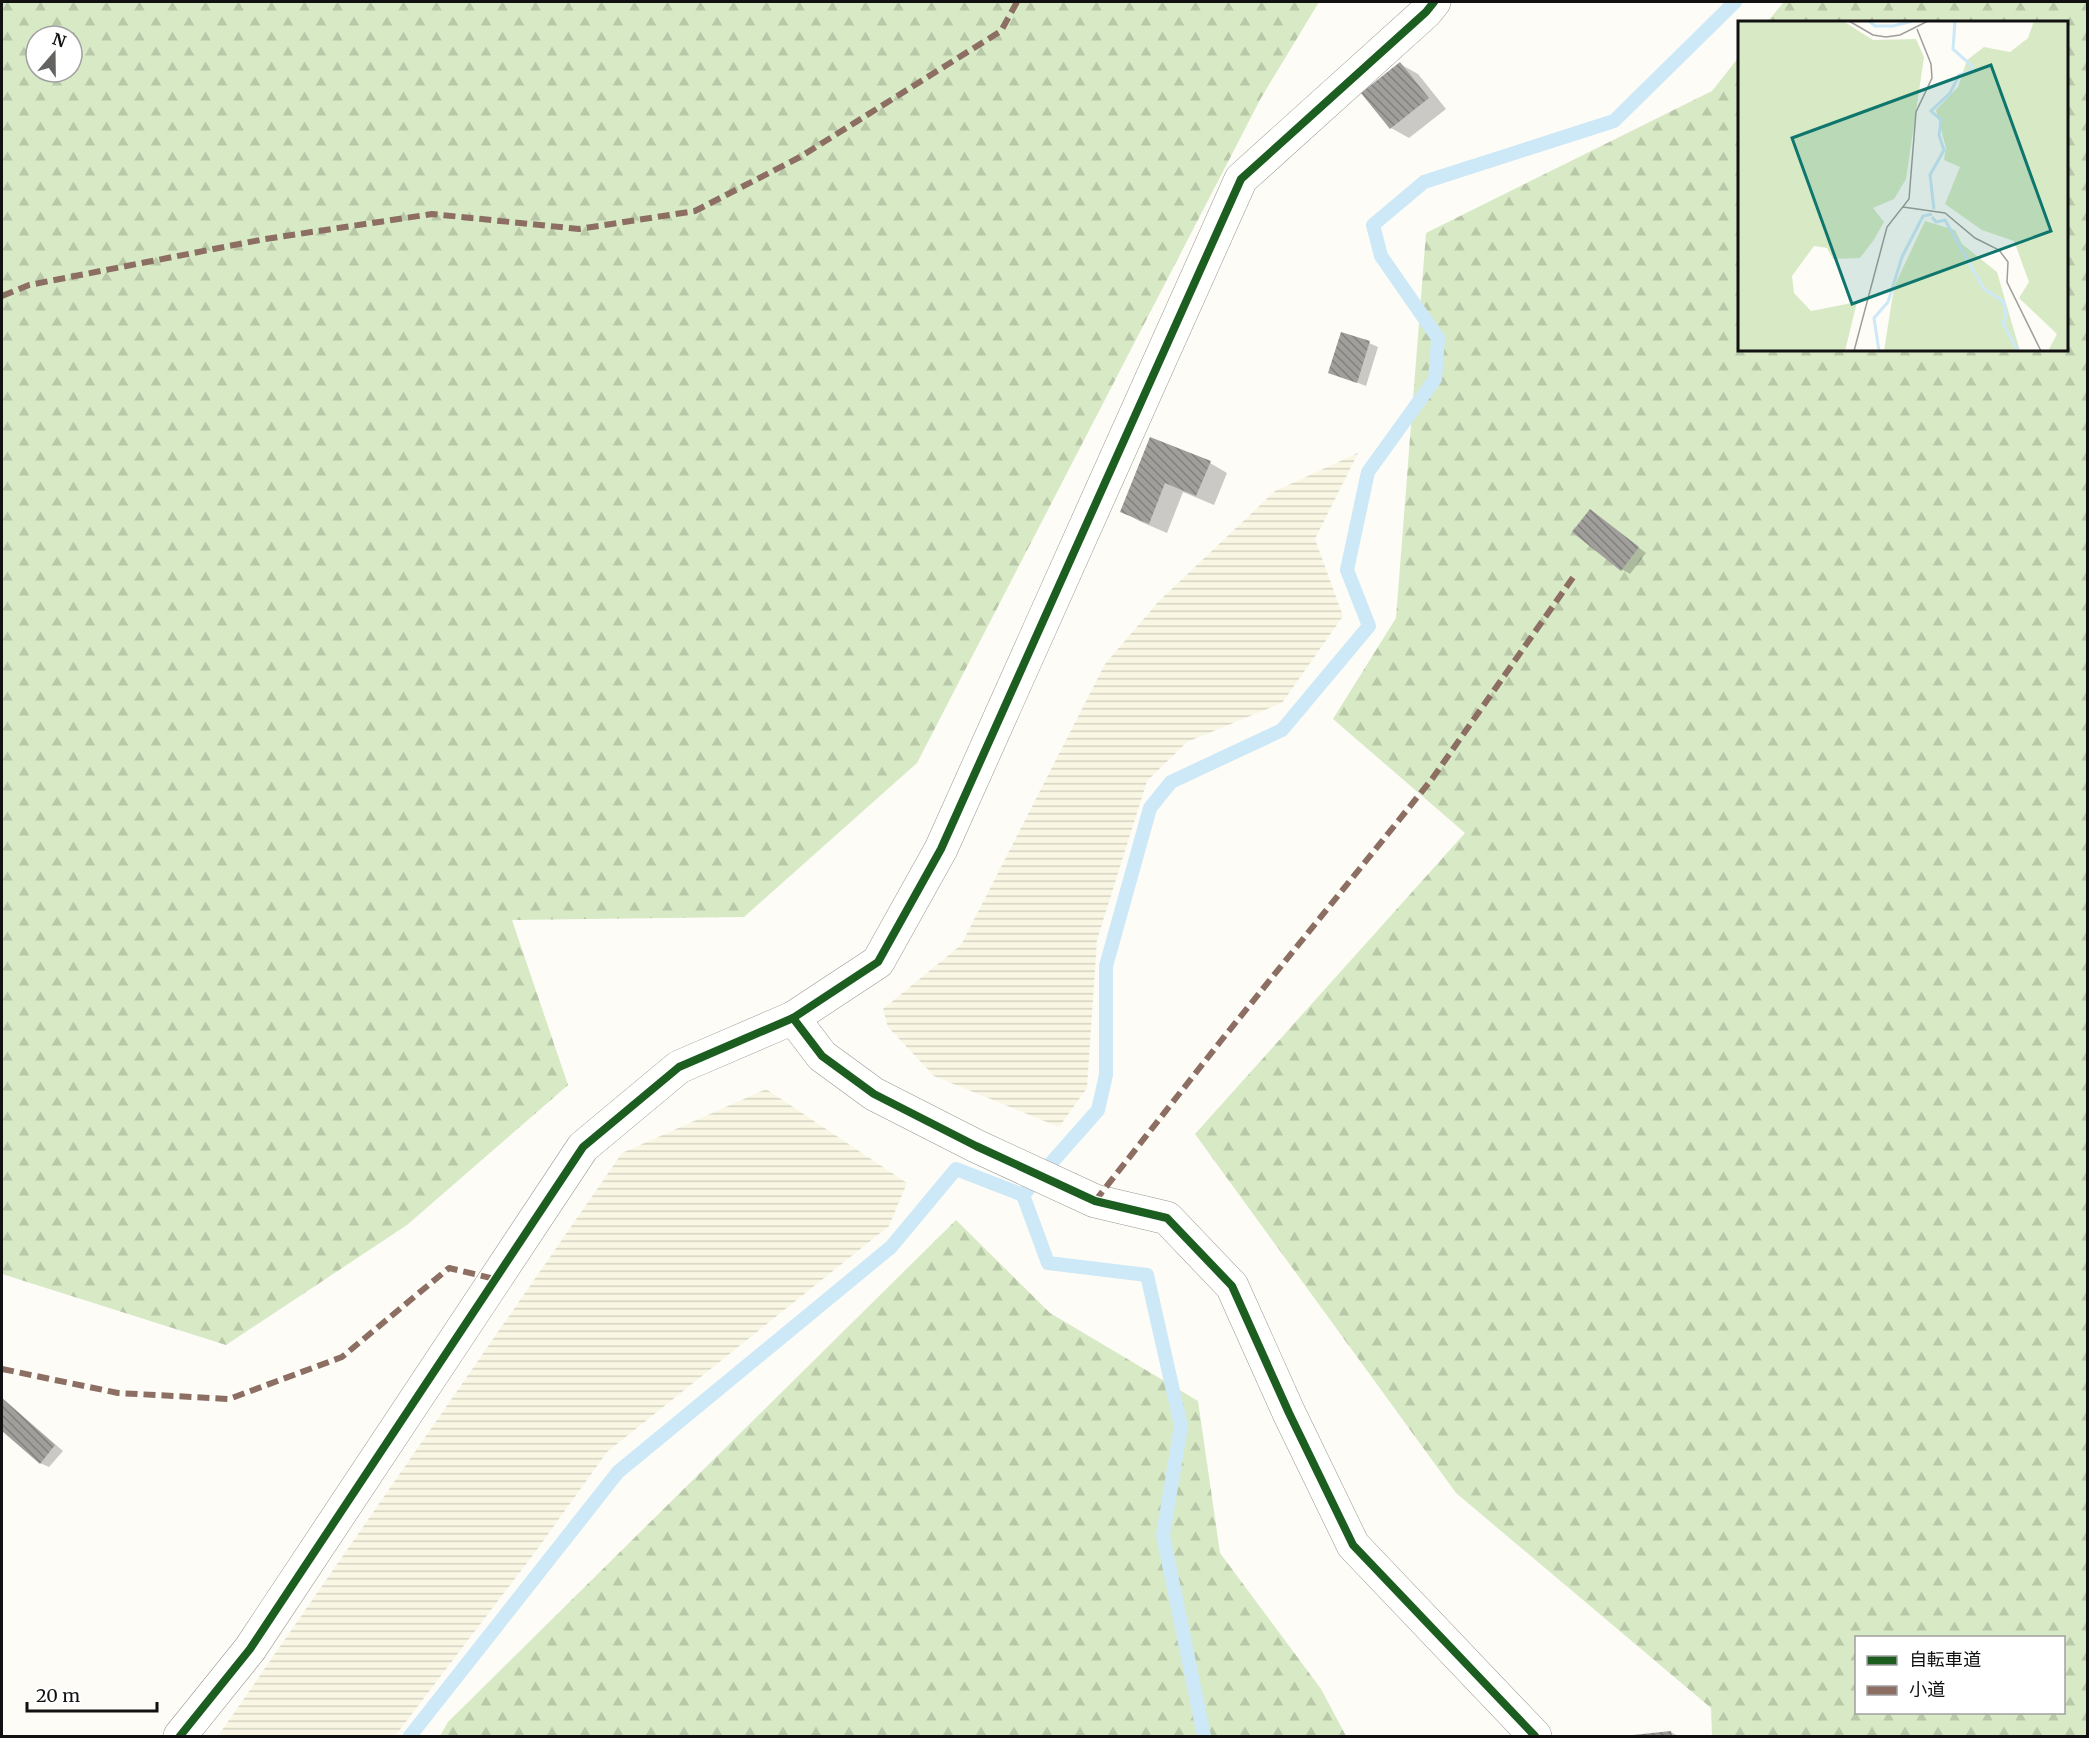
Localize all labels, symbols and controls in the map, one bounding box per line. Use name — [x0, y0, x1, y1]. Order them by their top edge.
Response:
inset map — [1738, 21, 2068, 351]
north arrow — [24, 24, 84, 84]
text: N — [50, 28, 69, 52]
legend — [1855, 1636, 2065, 1714]
text: 自転車道 — [1909, 1648, 1981, 1671]
scale bar — [27, 1675, 158, 1713]
text: 小道 — [1909, 1678, 1945, 1701]
text: 20 m — [36, 1684, 80, 1707]

